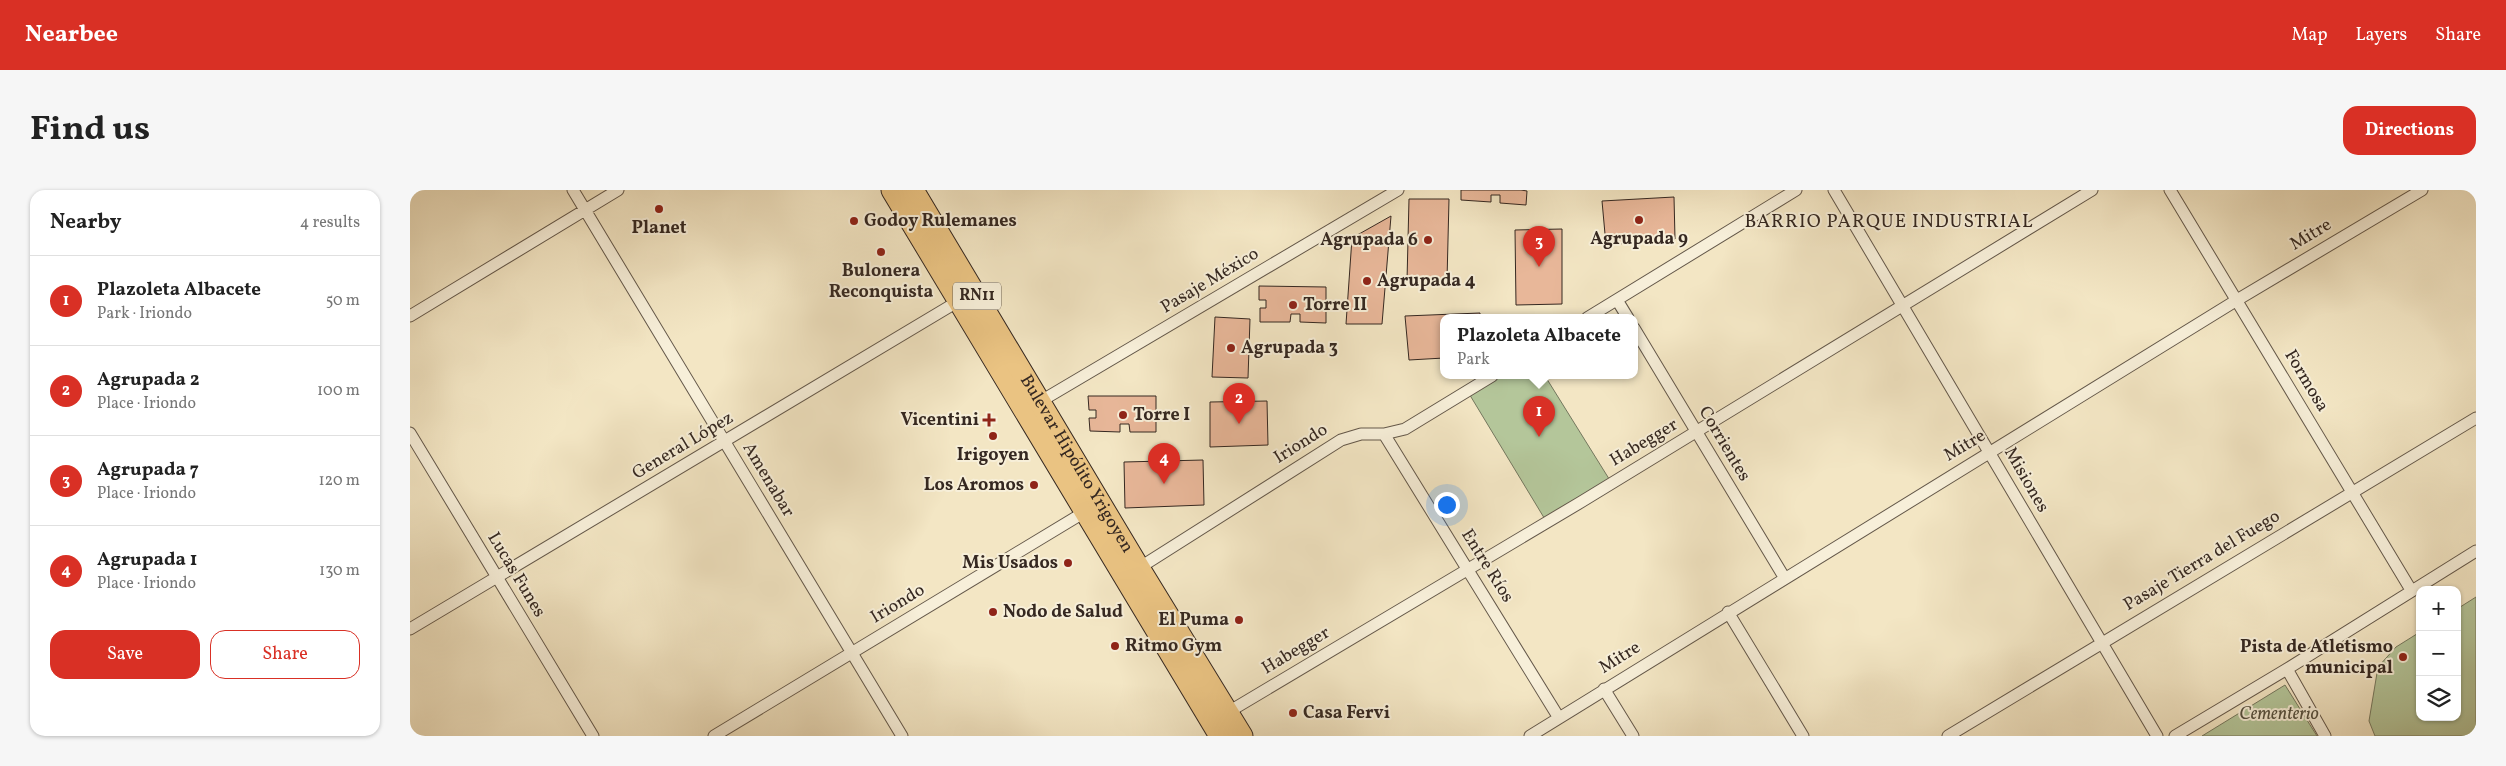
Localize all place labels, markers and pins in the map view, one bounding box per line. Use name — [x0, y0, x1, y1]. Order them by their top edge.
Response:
marker: Planet — [653, 203, 665, 215]
place label: Godoy Rulemanes — [864, 209, 1017, 234]
marker: Agrupada 9 — [1633, 214, 1645, 226]
marker: Godoy Rulemanes — [848, 215, 860, 227]
place label: Planet — [632, 216, 687, 241]
pin: 3 — [1523, 226, 1555, 267]
place label: Agrupada 9 — [1590, 227, 1688, 252]
place label: Agrupada 6 — [1320, 228, 1418, 253]
marker: Agrupada 6 — [1422, 234, 1434, 246]
marker: Bulonera Reconquista — [875, 246, 887, 258]
place label: Bulonera Reconquista — [829, 259, 933, 305]
place label: Agrupada 4 — [1377, 269, 1476, 294]
marker: Agrupada 4 — [1361, 275, 1373, 287]
place label: Torre II — [1303, 293, 1367, 318]
marker: Torre II — [1287, 299, 1299, 311]
place label: Agrupada 3 — [1241, 336, 1338, 361]
marker: Agrupada 3 — [1225, 342, 1237, 354]
pin: 2 — [1223, 383, 1255, 424]
pin: 1 — [1523, 396, 1555, 437]
place label: Torre I — [1133, 403, 1190, 428]
place label: Vicentini — [901, 408, 979, 433]
marker: Torre I — [1117, 409, 1129, 421]
marker: Vicentini — [983, 414, 995, 426]
marker: Irigoyen — [987, 430, 999, 442]
place label: Irigoyen — [957, 443, 1029, 468]
pin: 4 — [1148, 443, 1180, 484]
place label: Los Aromos — [924, 473, 1024, 498]
marker: Los Aromos — [1028, 479, 1040, 491]
place label: Mis Usados — [962, 551, 1058, 576]
marker: Mis Usados — [1062, 557, 1074, 569]
place label: Nodo de Salud — [1003, 600, 1123, 625]
marker: Nodo de Salud — [987, 606, 999, 618]
place label: El Puma — [1158, 608, 1229, 633]
marker: El Puma — [1233, 614, 1245, 626]
place label: Ritmo Gym — [1125, 634, 1222, 659]
place label: Pista de Atletismo municipal — [2240, 635, 2393, 681]
marker: Ritmo Gym — [1109, 640, 1121, 652]
marker: Pista de Atletismo municipal — [2397, 651, 2409, 663]
place label: Casa Fervi — [1303, 701, 1390, 726]
marker: Casa Fervi — [1287, 707, 1299, 719]

